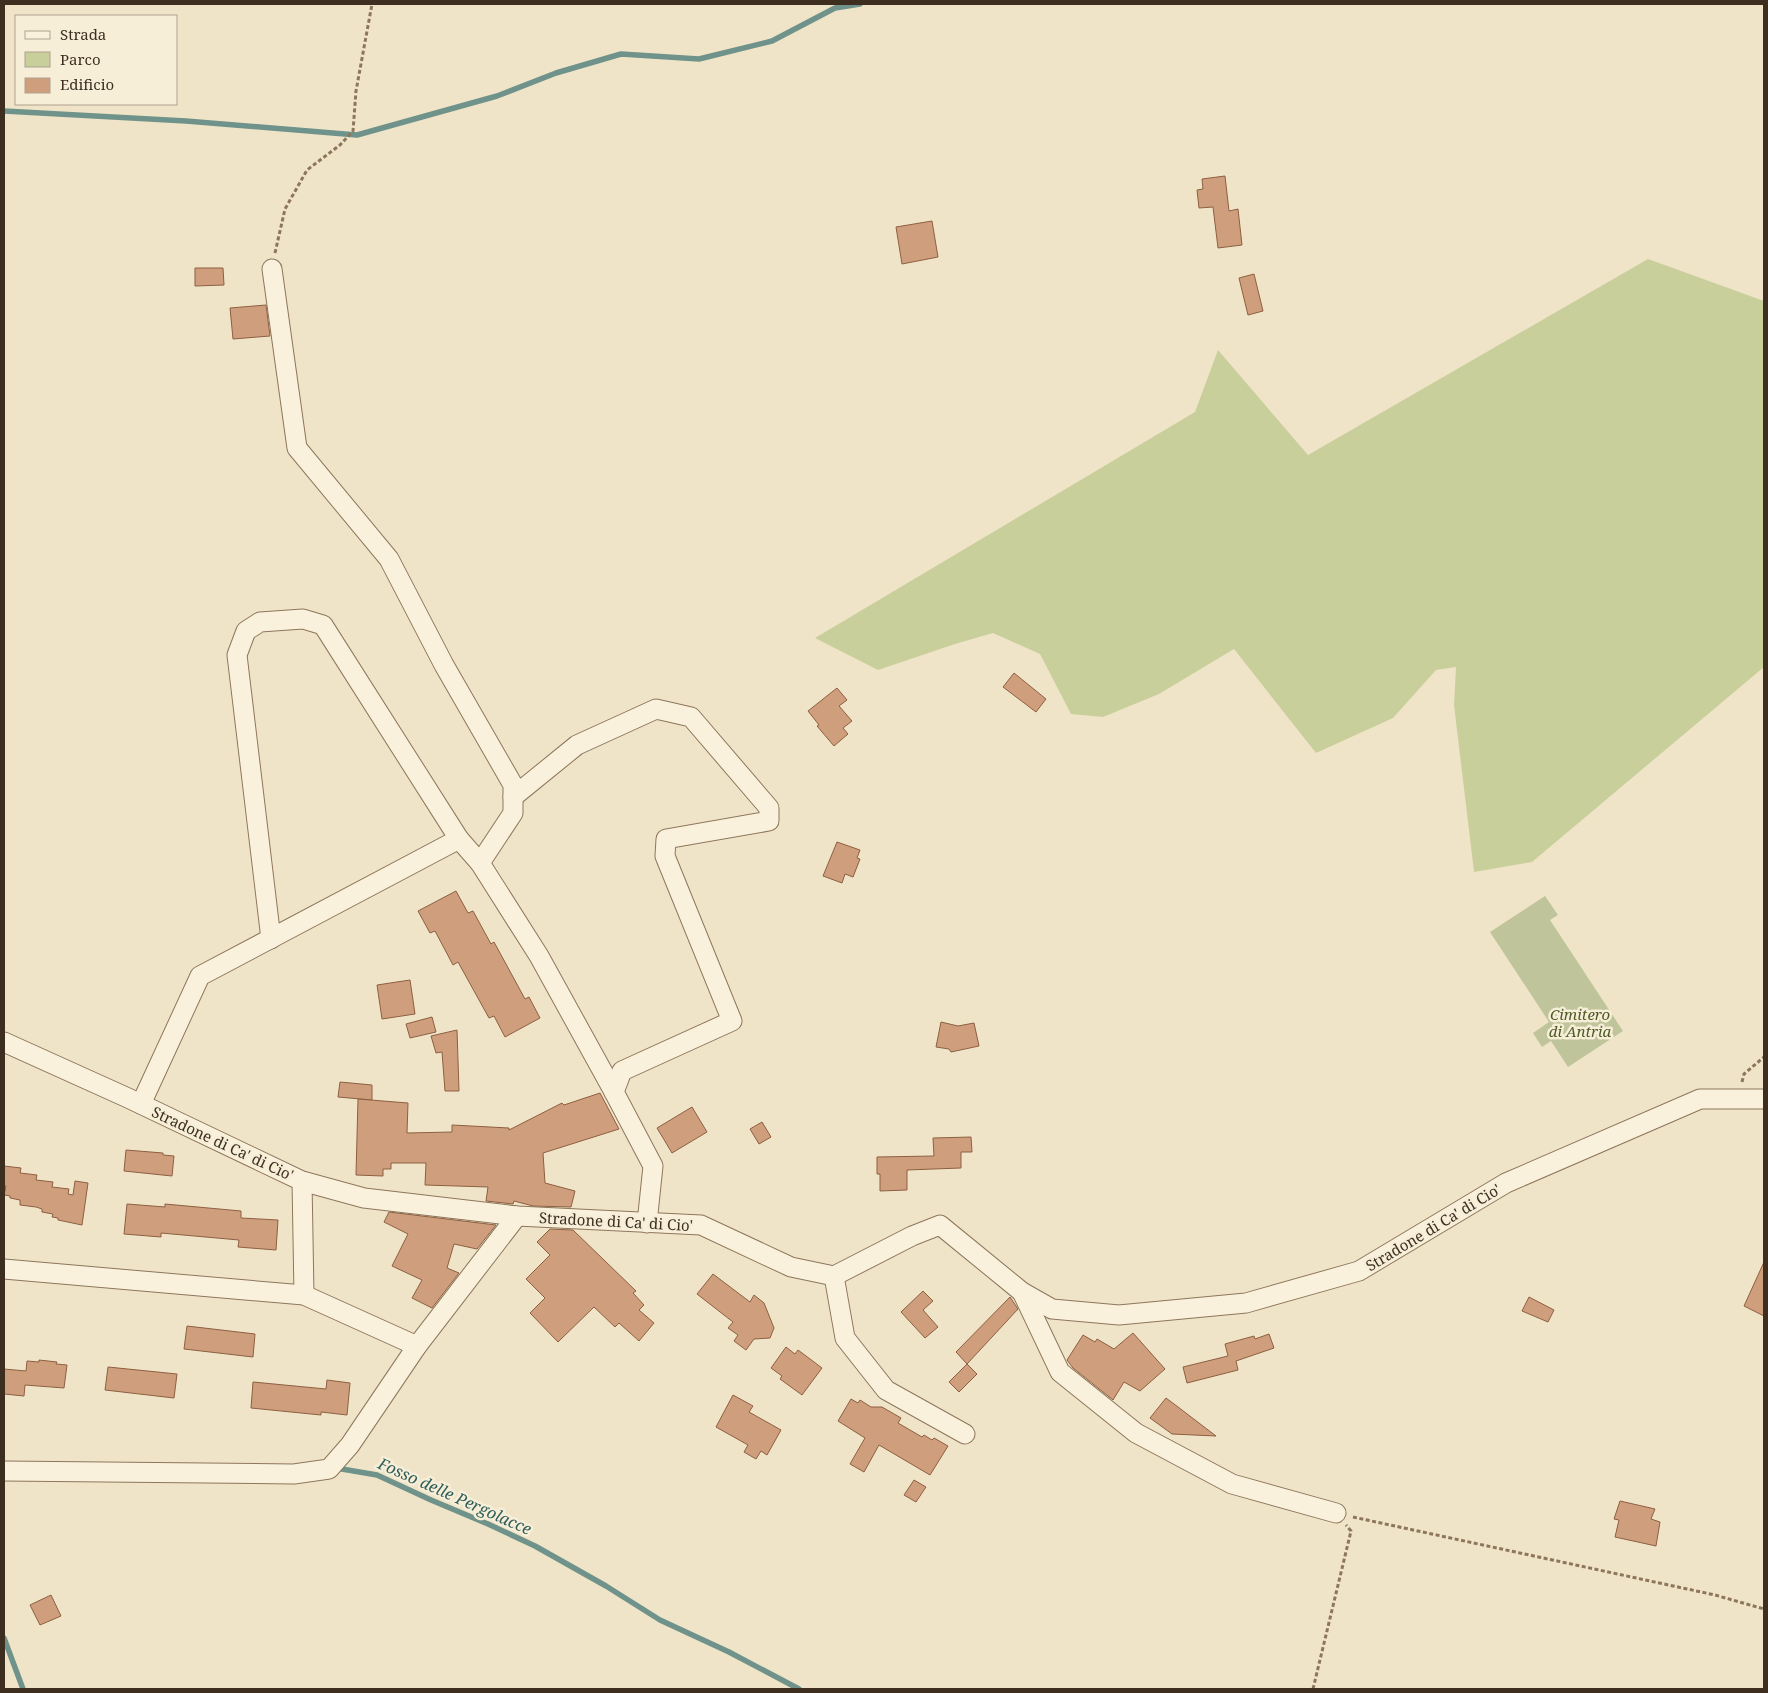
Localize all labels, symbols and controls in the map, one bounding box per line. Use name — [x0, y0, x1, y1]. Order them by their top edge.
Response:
legend — [15, 15, 178, 105]
text: Strada — [60, 24, 106, 44]
text: Parco — [60, 49, 101, 69]
text: Edificio — [60, 74, 114, 94]
park label: Cimitero di Antria — [1549, 1004, 1612, 1041]
street label: Stradone di Ca' di Cio' — [149, 1101, 297, 1185]
street label: Stradone di Ca' di Cio' — [1362, 1179, 1504, 1275]
street label: Stradone di Ca' di Cio' — [539, 1207, 693, 1235]
water label: Fosso delle Pergolacce — [374, 1452, 535, 1540]

